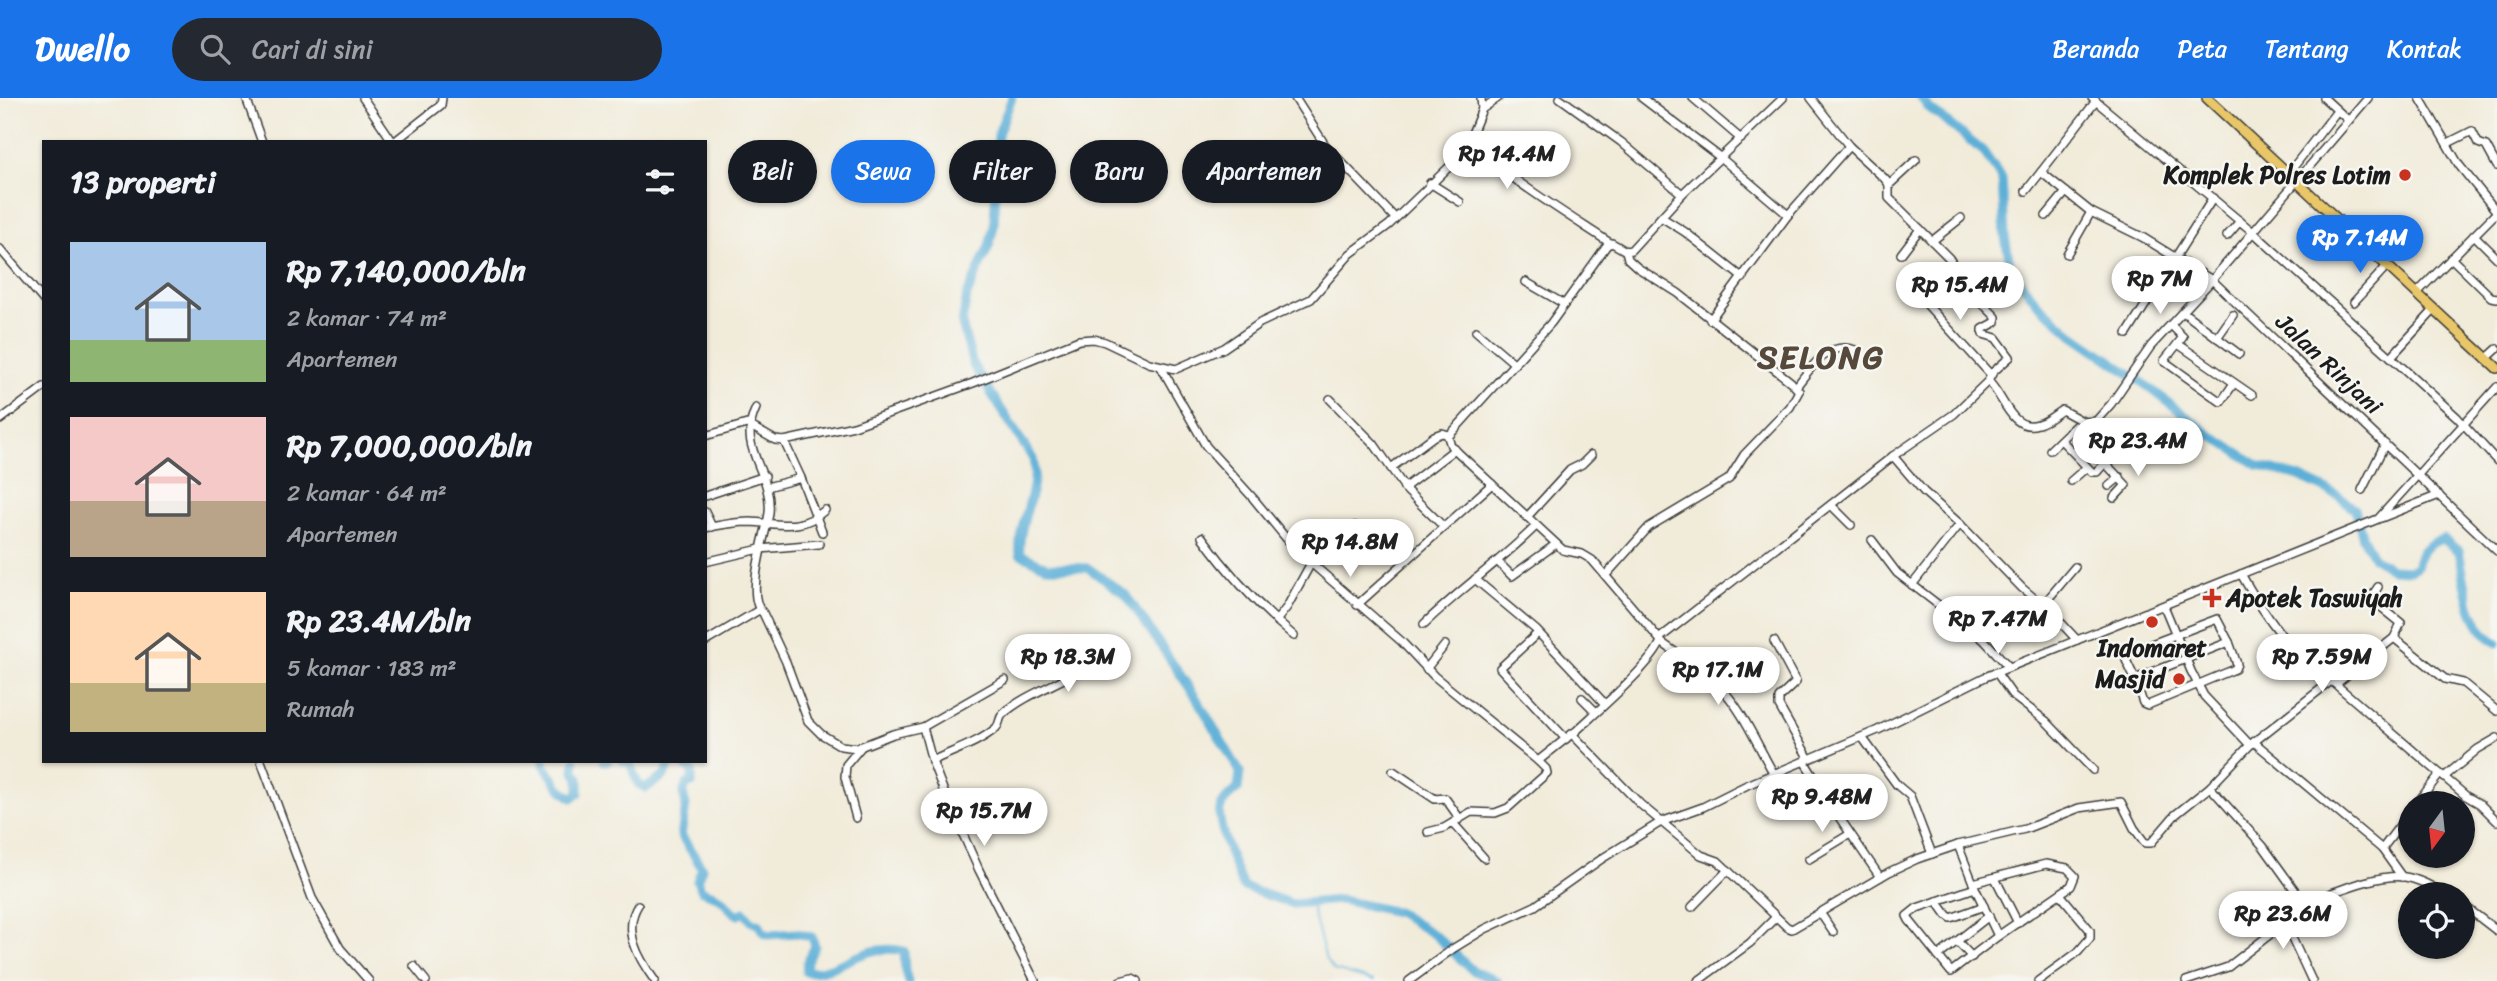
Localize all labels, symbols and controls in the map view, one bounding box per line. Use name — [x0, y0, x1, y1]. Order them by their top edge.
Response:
search box — [172, 18, 662, 81]
text: Dwello — [35, 20, 130, 78]
text: Cari di sini — [252, 26, 373, 72]
text: Beranda — [2052, 28, 2139, 70]
text: Peta — [2177, 28, 2227, 70]
text: Tentang — [2265, 28, 2349, 70]
text: Kontak — [2387, 28, 2462, 70]
icon: search — [196, 30, 234, 68]
pin: Rp 14.4M — [1435, 132, 1579, 191]
text: Rp 14.4M — [1459, 133, 1555, 174]
chip: Beli — [728, 140, 817, 203]
chip: Sewa — [831, 140, 935, 203]
chip: Filter — [949, 140, 1056, 203]
chip: Baru — [1070, 140, 1168, 203]
chip: Apartemen — [1182, 140, 1345, 203]
place label: Komplek Polres Lotim — [2162, 154, 2391, 196]
text: 13 properti — [70, 155, 215, 209]
icon: filters — [641, 163, 679, 201]
marker: Komplek Polres Lotim — [2397, 167, 2413, 183]
pin: Rp 7.14M — [2288, 216, 2432, 275]
text: Rp 7.14M — [2312, 217, 2408, 258]
text: Rp 7,140,000/bln — [287, 244, 526, 298]
pin: Rp 7M — [2111, 256, 2209, 316]
text: Rp 7M — [2128, 258, 2192, 299]
pin: Rp 15.4M — [1888, 262, 2032, 322]
text: Rp 15.4M — [1912, 264, 2008, 305]
icon: home — [126, 270, 210, 354]
text: 2 kamar · 74 m² — [287, 298, 447, 339]
street label: Jalan Rinjani — [2265, 302, 2394, 426]
district label: SELONG — [1756, 329, 1885, 386]
text: Apartemen — [287, 339, 397, 380]
pin: Rp 23.4M — [2066, 418, 2210, 478]
text: Rp 7,000,000/bln — [287, 419, 532, 473]
text: Rp 23.4M — [2089, 420, 2187, 461]
icon: home — [126, 445, 210, 529]
text: 2 kamar · 64 m² — [287, 473, 447, 514]
text: Apartemen — [287, 514, 397, 555]
pin: Rp 14.8M — [1278, 519, 1422, 579]
text: Rp 14.8M — [1302, 521, 1398, 562]
place label: Apotek Taswiyah — [2225, 577, 2403, 619]
marker: Apotek Taswiyah — [2204, 590, 2220, 606]
text: Rp 23.4M/bln — [287, 594, 471, 648]
pin: Rp 7.47M — [1926, 596, 2070, 656]
text: Rp 7.47M — [1949, 598, 2047, 639]
marker: Indomaret — [2144, 614, 2160, 630]
icon: home — [126, 620, 210, 704]
place label: Indomaret — [2095, 627, 2207, 669]
pin: Rp 18.3M — [996, 634, 1140, 694]
pin: Rp 7.59M — [2250, 634, 2394, 694]
text: Rp 18.3M — [1021, 636, 1115, 677]
text: Rp 7.59M — [2272, 636, 2372, 677]
text: 5 kamar · 183 m² — [287, 648, 457, 689]
pin: Rp 17.1M — [1646, 648, 1790, 707]
text: Rp 17.1M — [1673, 649, 1763, 690]
place label: Masjid — [2094, 658, 2167, 700]
marker: Masjid — [2171, 671, 2187, 687]
text: Rumah — [287, 689, 355, 730]
pin: Rp 9.48M — [1750, 774, 1894, 834]
text: Rp 9.48M — [1772, 776, 1872, 817]
pin: Rp 15.7M — [912, 788, 1056, 848]
text: Rp 15.7M — [937, 790, 1031, 831]
north arrow — [2398, 791, 2474, 868]
map controls — [2398, 791, 2475, 959]
button: locate — [2398, 882, 2475, 959]
pin: Rp 23.6M — [2211, 892, 2355, 951]
text: Rp 23.6M — [2235, 893, 2331, 934]

